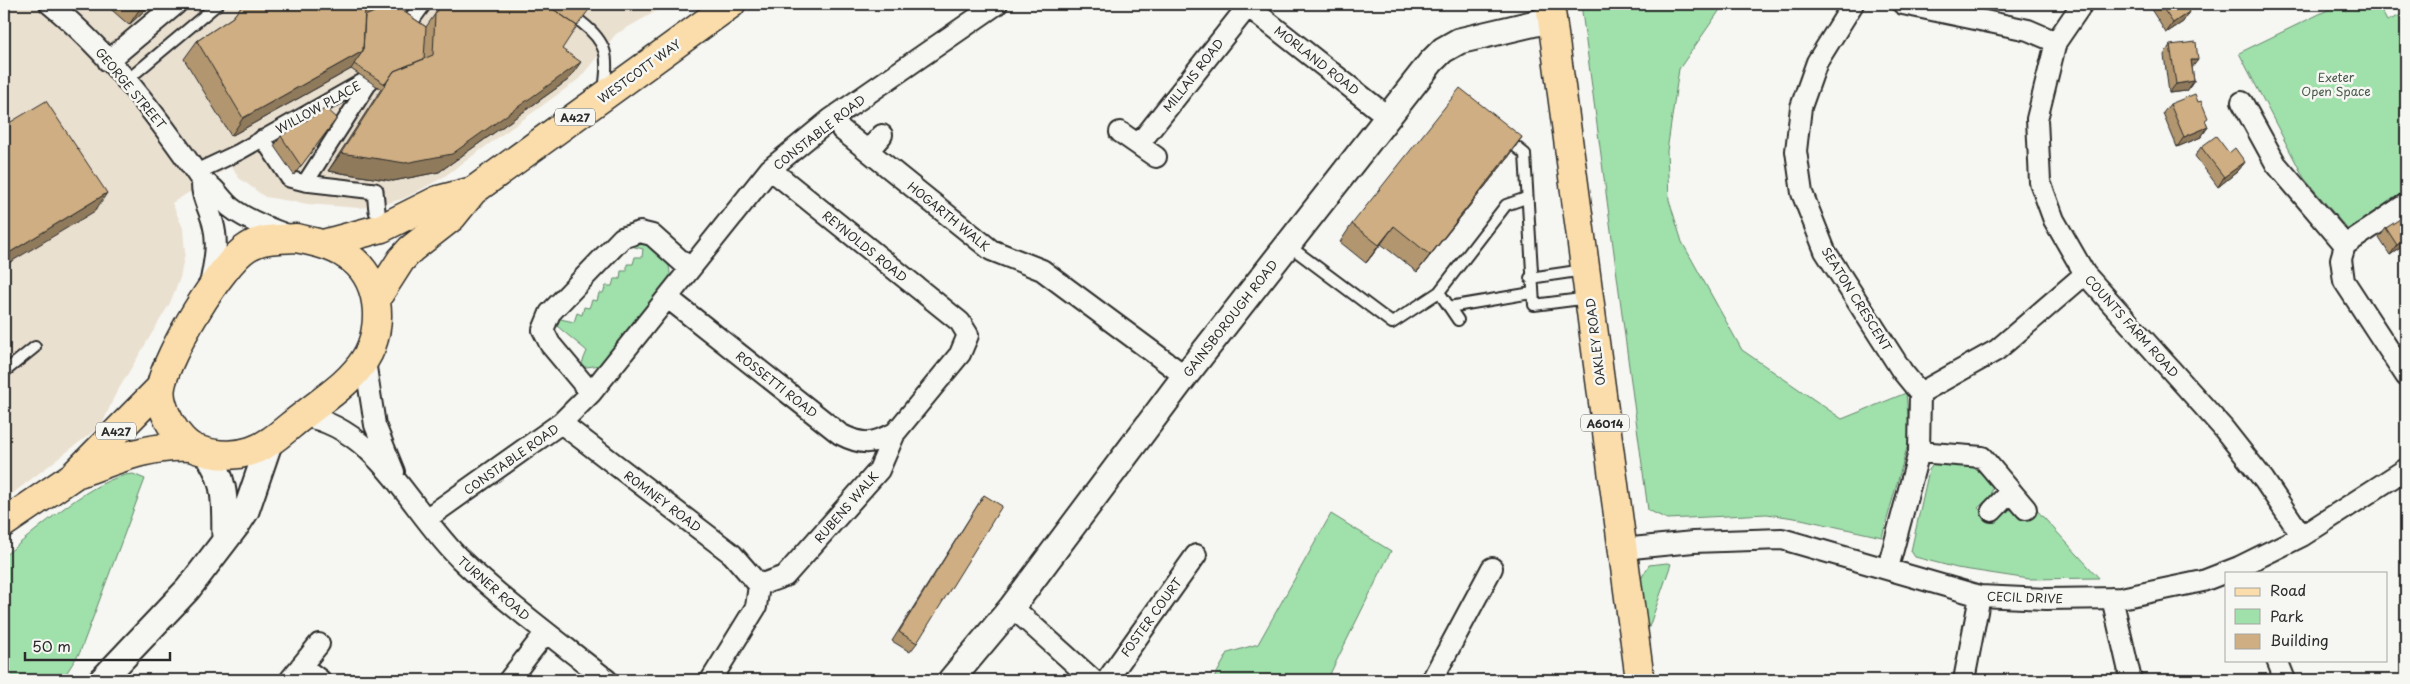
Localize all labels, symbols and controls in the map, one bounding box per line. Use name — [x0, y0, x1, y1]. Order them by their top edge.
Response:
street label: MORLAND ROAD — [1271, 21, 1363, 99]
street label: MILLAIS ROAD — [1159, 34, 1227, 116]
street label: WESTCOTT WAY — [594, 35, 684, 107]
street label: GEORGE STREET — [92, 43, 171, 133]
park label: Exeter Open Space — [2301, 68, 2371, 100]
street label: WILLOW PLACE — [272, 76, 364, 138]
street label: CONSTABLE ROAD — [769, 90, 869, 174]
road number: A427 — [555, 108, 595, 125]
street label: HOGARTH WALK — [904, 177, 994, 255]
street label: REYNOLDS ROAD — [819, 206, 911, 286]
street label: SEATON CRESCENT — [1818, 243, 1897, 355]
street label: GAINSBOROUGH ROAD — [1178, 256, 1282, 380]
street label: COUNTS FARM ROAD — [2081, 271, 2183, 381]
street label: OAKLEY ROAD — [1581, 297, 1609, 387]
street label: ROSSETTI ROAD — [732, 346, 822, 422]
road number: A6014 — [1581, 414, 1629, 432]
street label: CONSTABLE ROAD — [460, 419, 562, 499]
road number: A427 — [96, 422, 136, 440]
street label: ROMNEY ROAD — [621, 466, 705, 536]
street label: RUBENS WALK — [810, 467, 882, 547]
street label: TURNER ROAD — [454, 552, 534, 624]
legend — [2225, 572, 2388, 662]
street label: FOSTER COURT — [1116, 573, 1186, 660]
text: Road — [2270, 578, 2306, 601]
street label: CECIL DRIVE — [1987, 587, 2063, 607]
text: Park — [2270, 604, 2304, 627]
text: Building — [2270, 628, 2329, 651]
scale bar — [25, 629, 170, 661]
text: 50 m — [32, 634, 71, 657]

